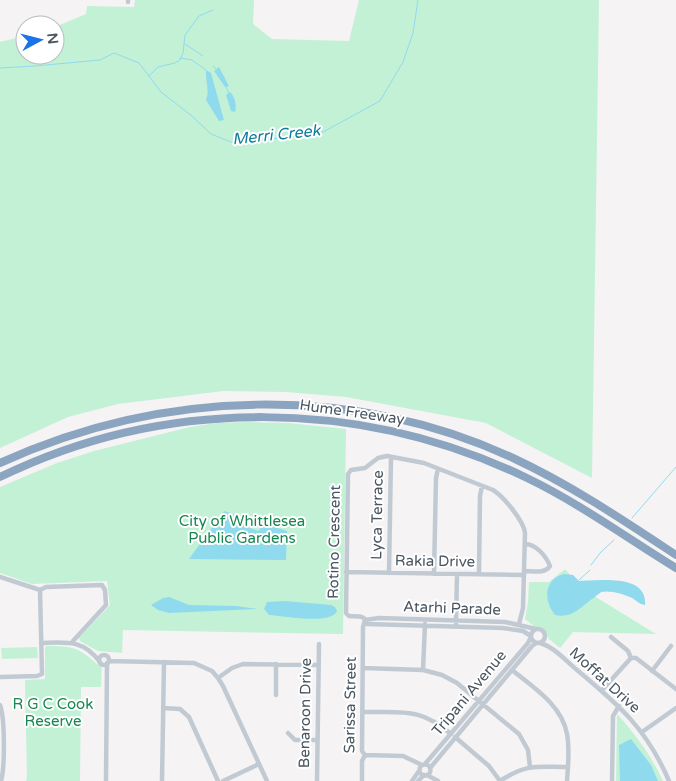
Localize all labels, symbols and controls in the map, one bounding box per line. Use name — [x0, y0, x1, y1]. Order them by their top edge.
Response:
north arrow — [15, 15, 65, 65]
text: N — [43, 32, 62, 45]
water label: Merri Creek — [231, 120, 322, 150]
street label: Hume Freeway — [298, 396, 406, 428]
street label: Lyca Terrace — [367, 470, 387, 560]
street label: Rotino Crescent — [324, 485, 344, 599]
park label: City of Whittlesea Public Gardens — [179, 512, 305, 547]
street label: Rakia Drive — [395, 551, 475, 571]
street label: Atarhi Parade — [403, 597, 501, 619]
street label: Moffat Drive — [566, 643, 644, 717]
street label: Tripani Avenue — [428, 647, 510, 739]
street label: Sarissa Street — [340, 656, 360, 754]
street label: Benaroon Drive — [295, 658, 315, 768]
park label: R G C Cook Reserve — [13, 695, 93, 730]

